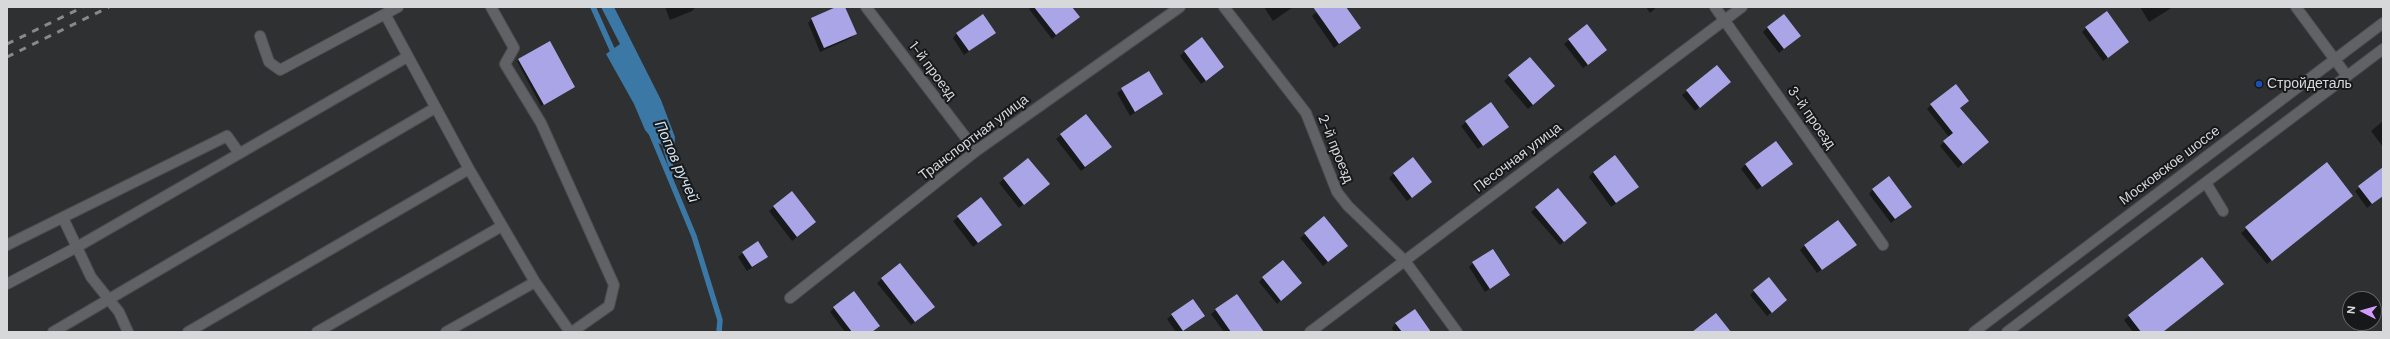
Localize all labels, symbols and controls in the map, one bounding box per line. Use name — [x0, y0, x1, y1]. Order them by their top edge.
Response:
street label: 1-й проезд — [905, 39, 959, 103]
place label: Стройдеталь — [2267, 76, 2352, 92]
marker: Стройдеталь — [2254, 79, 2264, 89]
street label: 3-й проезд — [1783, 84, 1839, 152]
street label: Транспортная улица — [916, 91, 1032, 185]
street label: 2-й проезд — [1314, 112, 1356, 186]
water label: Попов ручей — [650, 118, 702, 206]
street label: Песочная улица — [1471, 120, 1565, 196]
street label: Московское шоссе — [2116, 123, 2224, 209]
north arrow — [2342, 291, 2382, 331]
text: N — [2344, 305, 2358, 315]

